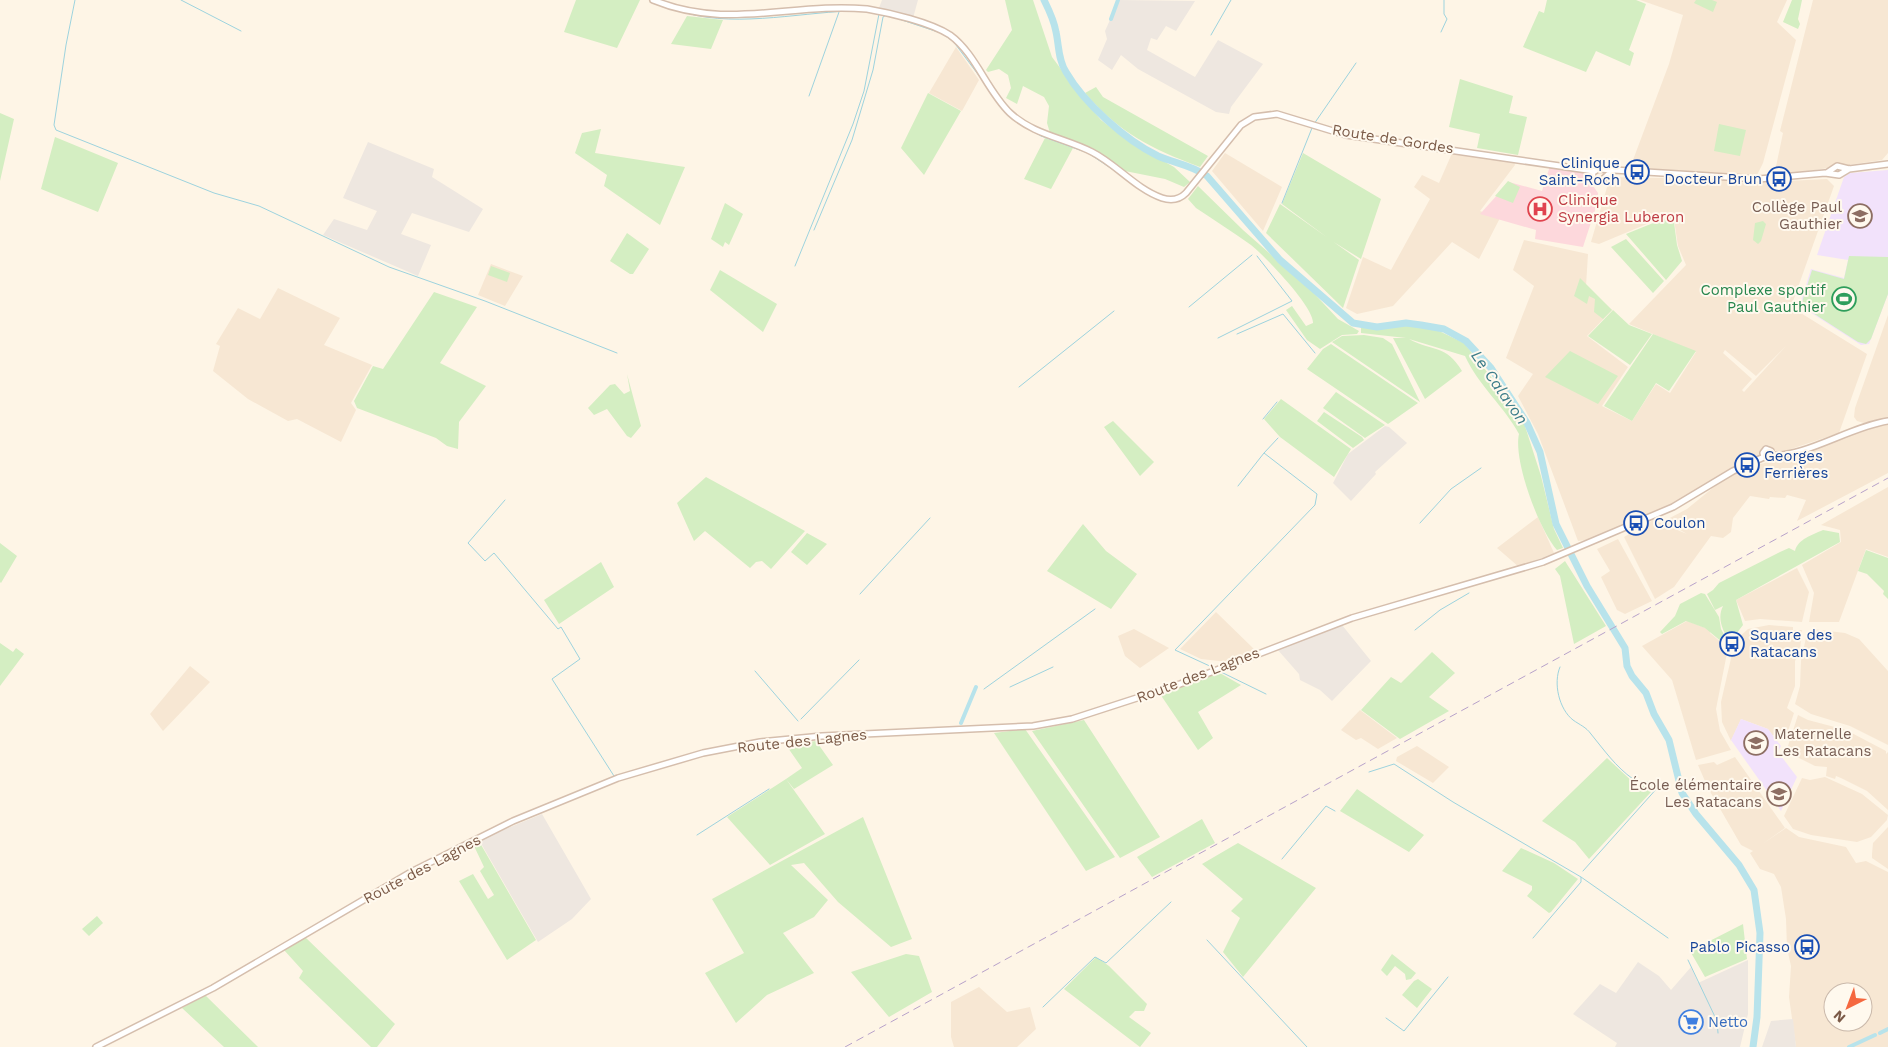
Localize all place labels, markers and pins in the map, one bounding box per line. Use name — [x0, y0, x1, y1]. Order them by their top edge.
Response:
place label: Clinique Saint-Roch — [1539, 154, 1620, 189]
bus stop icon: Clinique Saint-Roch — [1624, 159, 1650, 185]
bus stop icon: Docteur Brun — [1766, 166, 1792, 192]
place label: Docteur Brun — [1664, 170, 1762, 188]
place label: Clinique Synergia Luberon — [1558, 191, 1684, 226]
hospital icon: Clinique Synergia Luberon — [1527, 196, 1553, 222]
place label: Collège Paul Gauthier — [1752, 198, 1842, 233]
school or university icon: Collège Paul Gauthier — [1847, 203, 1873, 229]
place label: Complexe sportif Paul Gauthier — [1700, 281, 1826, 316]
sports icon: Complexe sportif Paul Gauthier — [1831, 286, 1857, 312]
place label: Georges Ferrières — [1764, 447, 1828, 482]
bus stop icon: Georges Ferrières — [1734, 452, 1760, 478]
bus stop icon: Coulon — [1623, 510, 1649, 536]
place label: Coulon — [1654, 514, 1705, 532]
place label: Square des Ratacans — [1750, 626, 1832, 661]
bus stop icon: Square des Ratacans — [1719, 631, 1745, 657]
place label: Maternelle Les Ratacans — [1774, 725, 1872, 760]
school or university icon: Maternelle Les Ratacans — [1743, 730, 1769, 756]
place label: École élémentaire Les Ratacans — [1630, 776, 1762, 811]
school or university icon: École élémentaire Les Ratacans — [1766, 781, 1792, 807]
bus stop icon: Pablo Picasso — [1794, 934, 1820, 960]
place label: Pablo Picasso — [1689, 938, 1790, 956]
supermarket icon: Netto — [1678, 1009, 1704, 1035]
place label: Netto — [1708, 1013, 1748, 1031]

